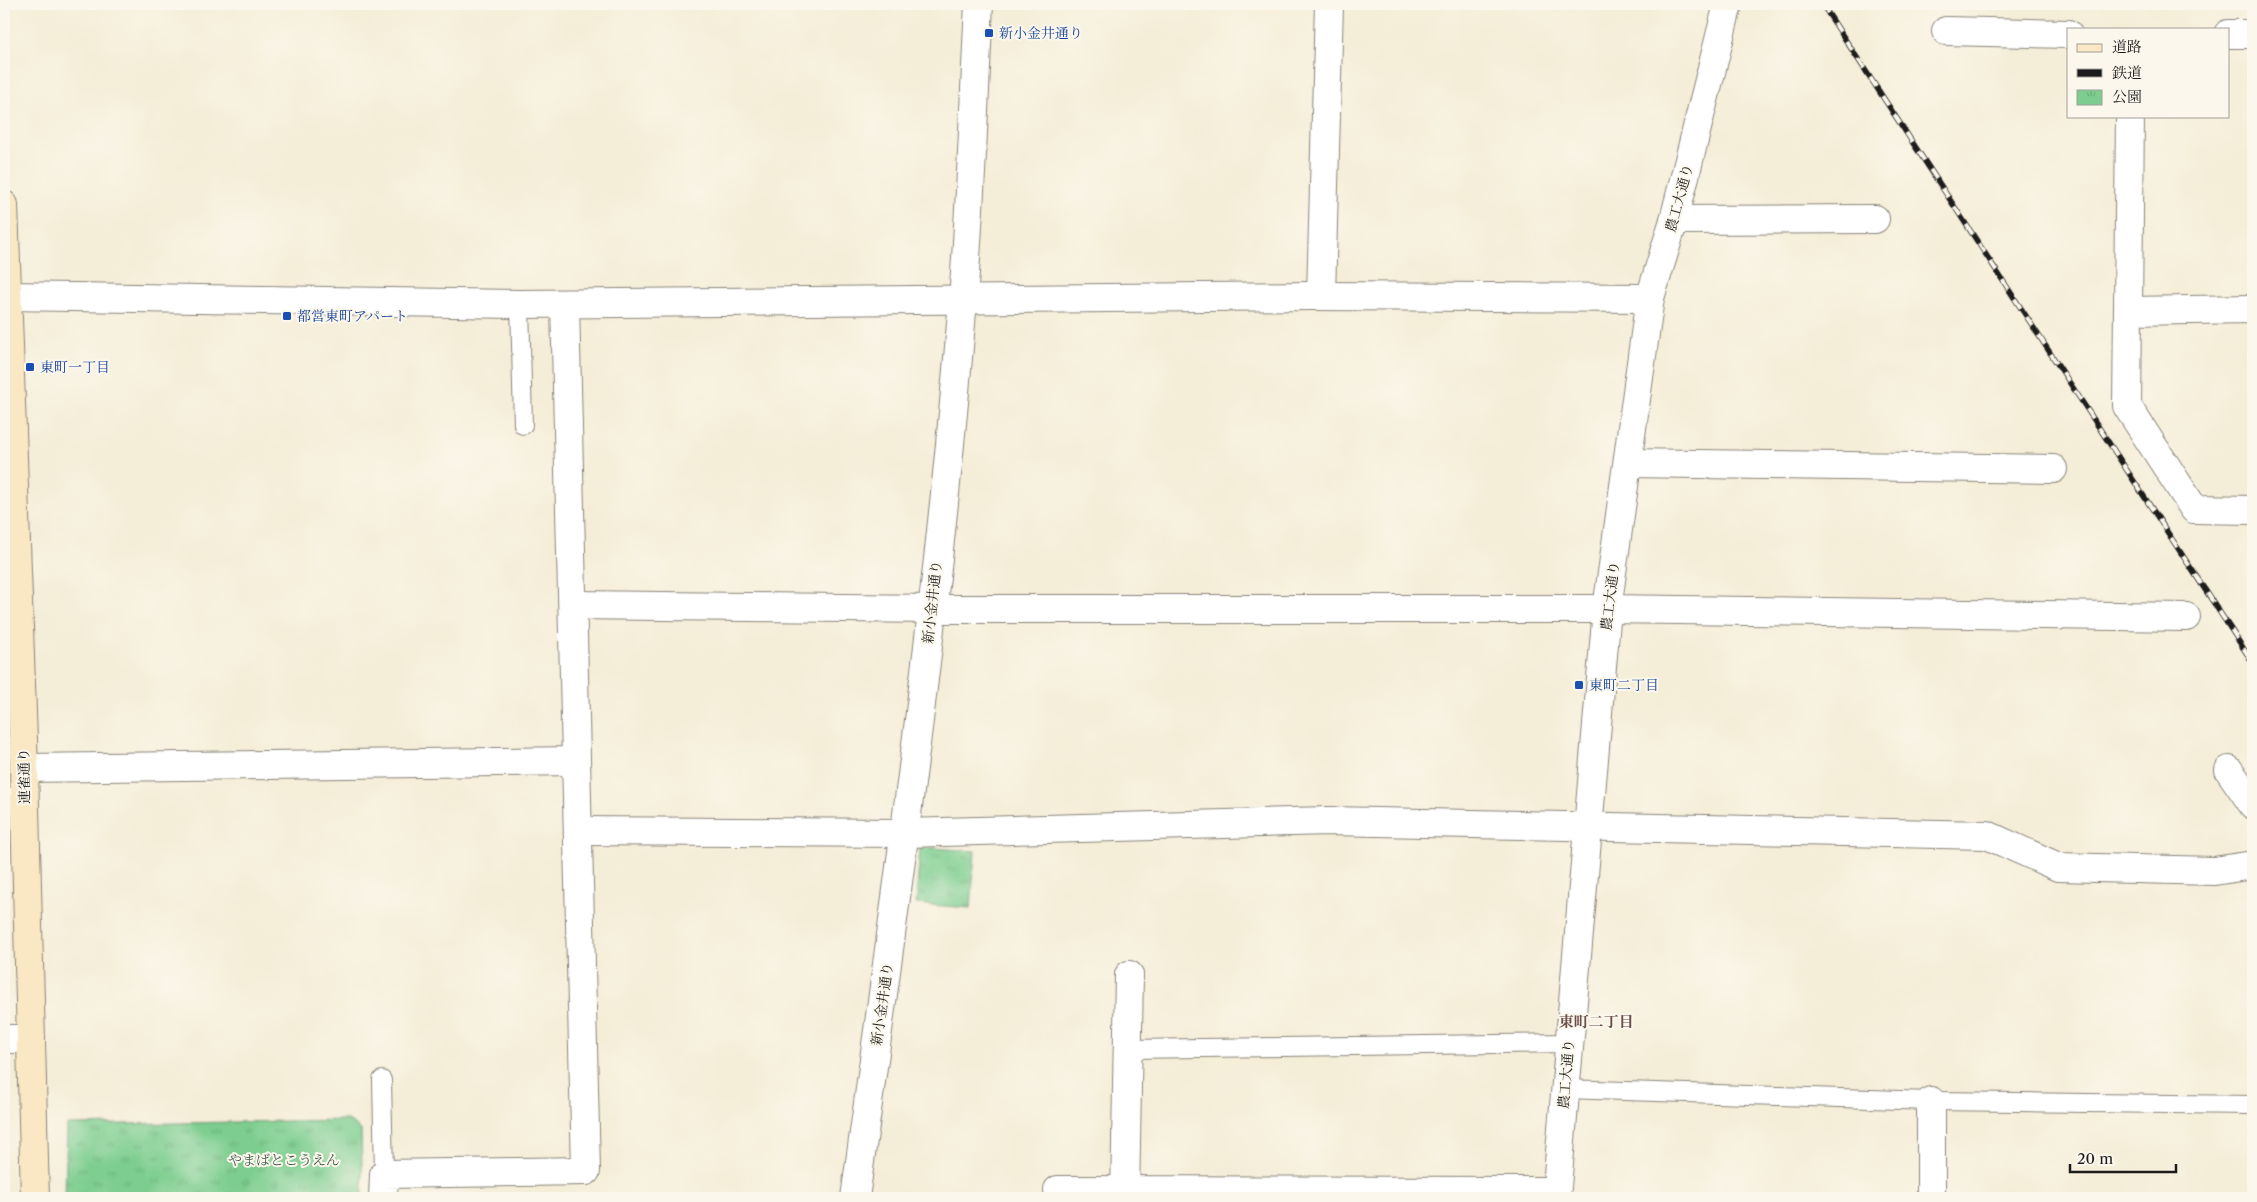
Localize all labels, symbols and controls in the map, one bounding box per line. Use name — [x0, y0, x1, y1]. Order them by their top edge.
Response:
place label: 新小金井通り — [999, 24, 1083, 42]
marker: 新小金井通り — [983, 27, 995, 39]
legend — [2067, 28, 2230, 118]
text: 道路 — [2112, 37, 2142, 56]
text: 鉄道 — [2112, 63, 2142, 82]
text: 公園 — [2112, 87, 2142, 106]
street label: 農工大通り — [1661, 162, 1697, 234]
place label: 都営東町アパート — [297, 307, 408, 325]
marker: 都営東町アパート — [281, 310, 293, 322]
place label: 東町一丁目 — [40, 358, 110, 376]
marker: 東町一丁目 — [24, 361, 36, 373]
street label: 新小金井通り — [919, 559, 945, 645]
street label: 農工大通り — [1597, 560, 1623, 632]
place label: 東町二丁目 — [1589, 676, 1659, 694]
marker: 東町二丁目 — [1573, 679, 1585, 691]
street label: 連雀通り — [15, 748, 33, 804]
street label: 新小金井通り — [867, 961, 897, 1047]
district label: 東町二丁目 — [1558, 1012, 1634, 1031]
street label: 農工大通り — [1554, 1038, 1578, 1110]
scale bar — [2070, 1142, 2176, 1174]
text: 20 m — [2077, 1149, 2113, 1168]
park label: やまばとこうえん — [228, 1151, 340, 1169]

